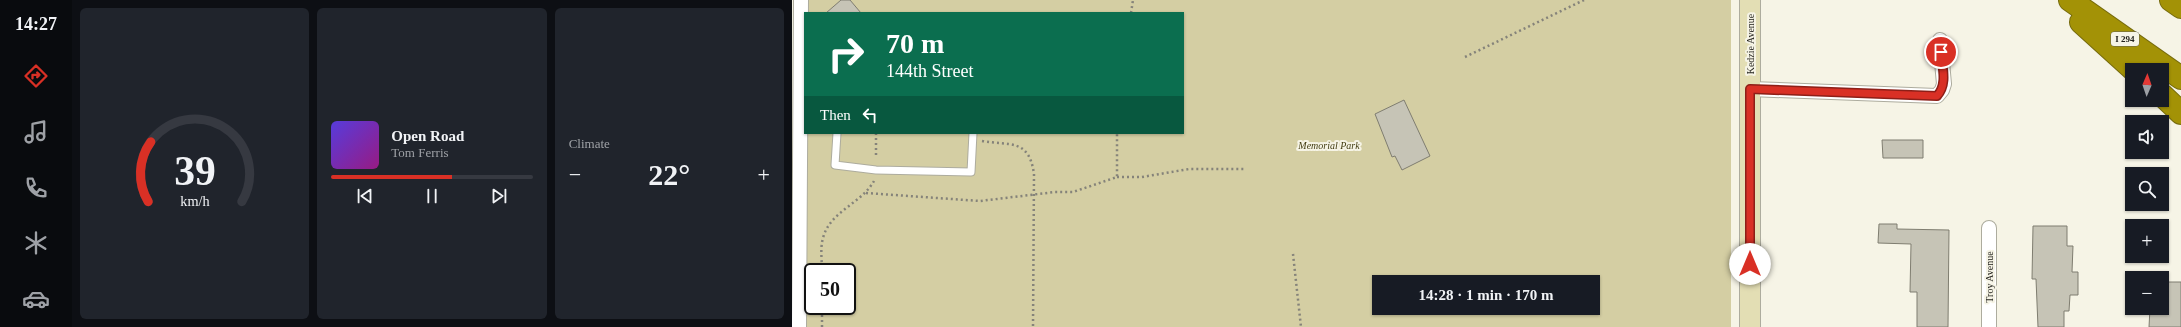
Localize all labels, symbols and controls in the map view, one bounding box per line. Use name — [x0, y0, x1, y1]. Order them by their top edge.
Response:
street label: Kedzie Avenue — [1745, 13, 1756, 74]
text: 14:27 — [15, 14, 57, 34]
icon: right — [820, 28, 872, 80]
text: 70 m — [886, 28, 944, 59]
road number: I 294 — [2111, 32, 2139, 46]
pin — [1924, 35, 1958, 69]
icon: arrive — [1930, 41, 1952, 63]
text: 144th Street — [886, 61, 974, 81]
icon: directions — [22, 62, 50, 90]
north arrow — [2125, 63, 2169, 107]
map controls — [2125, 63, 2169, 315]
icon: left — [859, 104, 881, 126]
text: Then — [820, 107, 851, 123]
button: sound — [2125, 115, 2169, 159]
icon: music — [22, 118, 50, 146]
text: Open Road — [391, 128, 464, 144]
text: Climate — [569, 136, 610, 151]
park label: Memorial Park — [1297, 140, 1360, 151]
text: Tom Ferris — [391, 145, 449, 160]
text: 39 — [174, 147, 215, 193]
text: 22° — [648, 158, 690, 191]
text: − — [569, 162, 581, 187]
text: + — [758, 162, 770, 187]
button: search — [2125, 167, 2169, 211]
icon: phone — [22, 174, 50, 202]
icon: previous — [354, 185, 376, 207]
icon: pause — [421, 185, 443, 207]
icon: next — [488, 185, 510, 207]
text: km/h — [180, 192, 209, 208]
button: + — [2125, 219, 2169, 263]
icon: climate — [22, 229, 50, 257]
position arrow — [1729, 243, 1771, 285]
street label: Troy Avenue — [1984, 251, 1995, 303]
speed limit sign: 50 — [804, 263, 856, 315]
button: − — [2125, 271, 2169, 315]
icon: car — [22, 285, 50, 313]
text: 14:28 · 1 min · 170 m — [1419, 287, 1554, 303]

